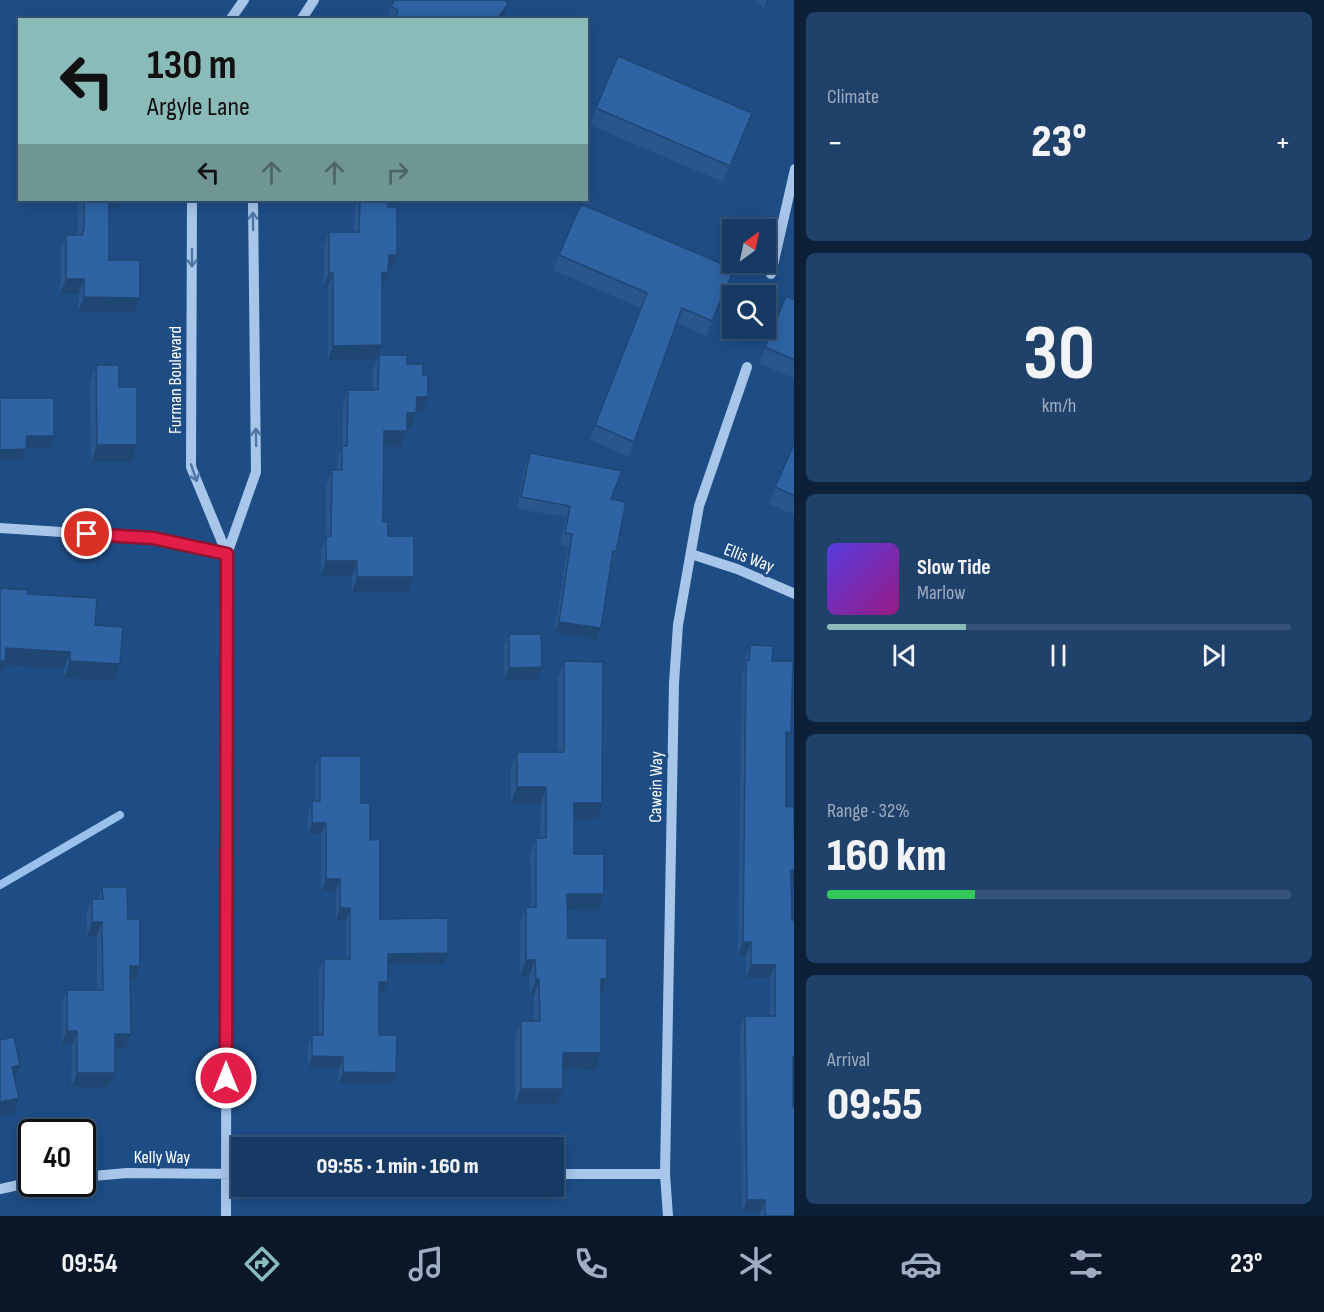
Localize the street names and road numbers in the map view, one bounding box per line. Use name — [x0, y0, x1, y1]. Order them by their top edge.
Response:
street label: Furman Boulevard — [165, 326, 186, 434]
street label: Ellis Way — [721, 539, 777, 577]
street label: Cawein Way — [645, 751, 667, 823]
street label: Kelly Way — [134, 1147, 190, 1168]

